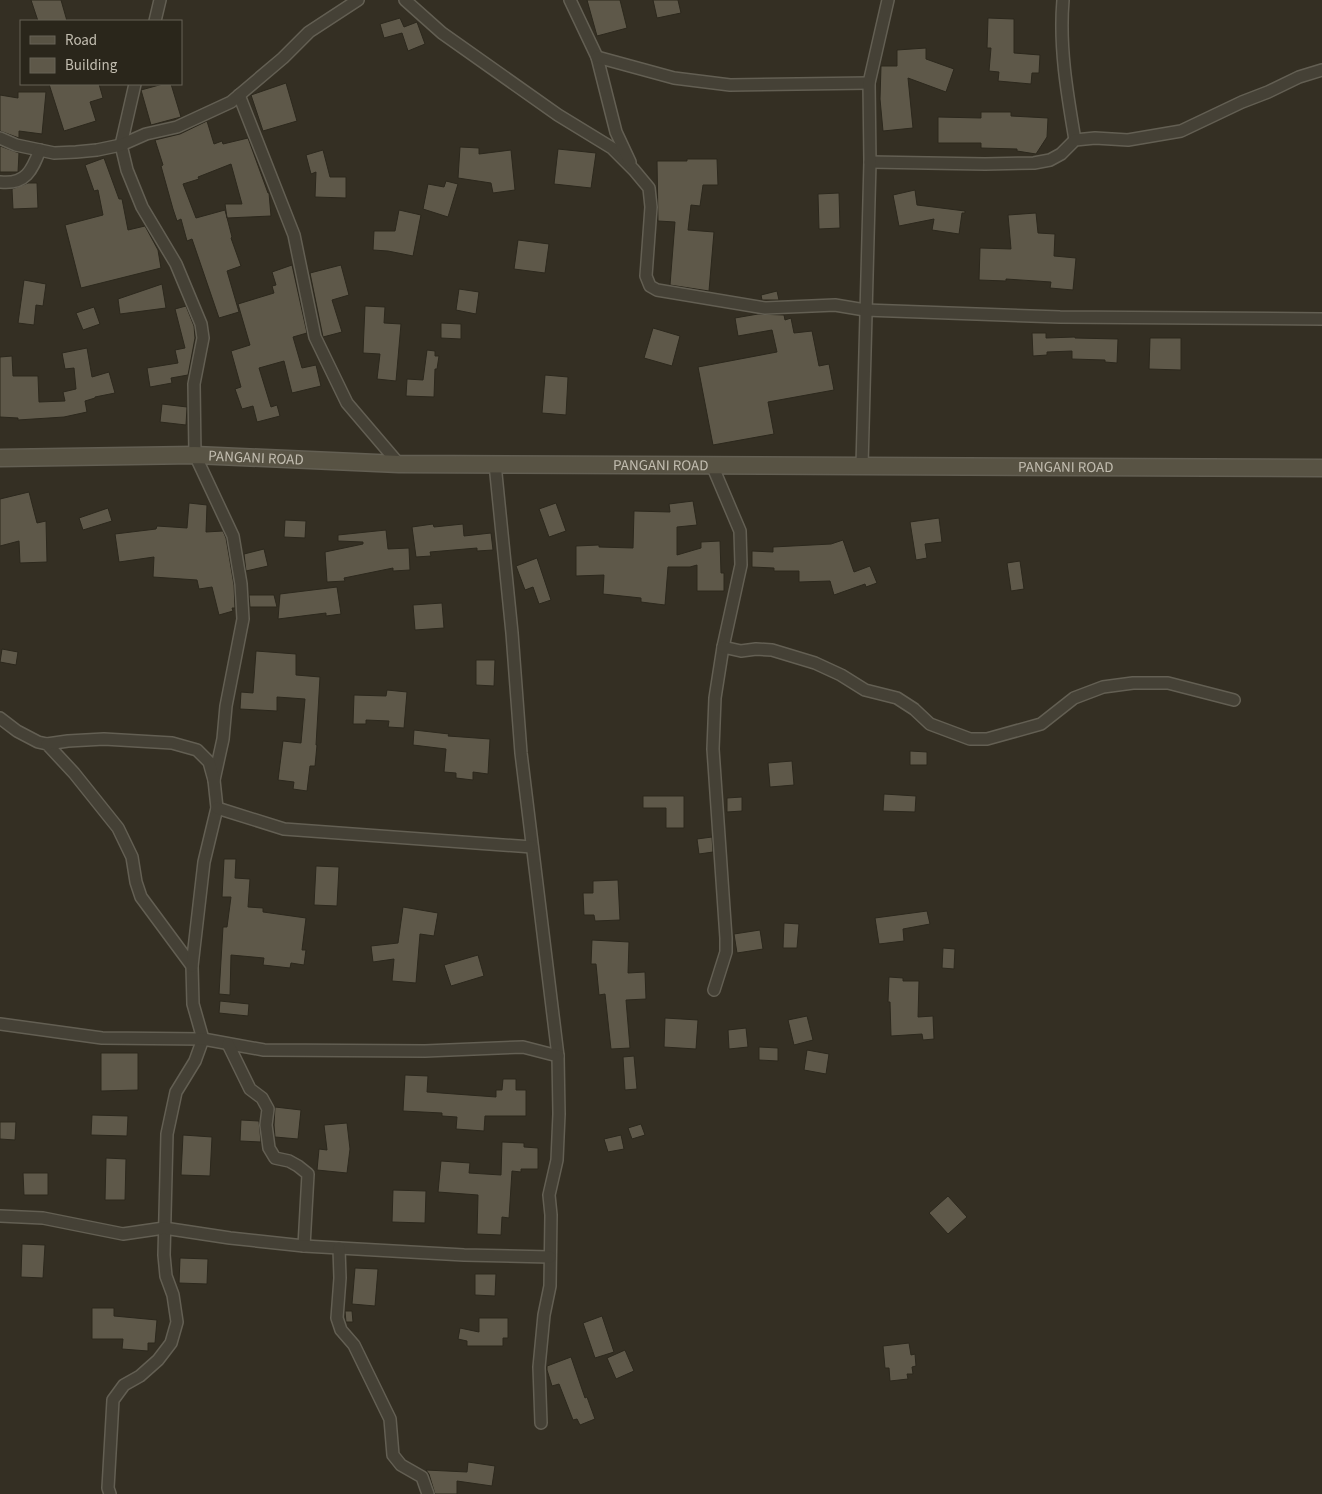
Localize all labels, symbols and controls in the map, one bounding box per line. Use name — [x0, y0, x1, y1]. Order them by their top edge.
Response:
legend — [20, 20, 182, 85]
text: Road — [65, 30, 97, 51]
text: Building — [65, 55, 118, 76]
street label: PANGANI ROAD — [208, 446, 304, 471]
street label: PANGANI ROAD — [613, 455, 709, 476]
street label: PANGANI ROAD — [1018, 457, 1114, 478]

